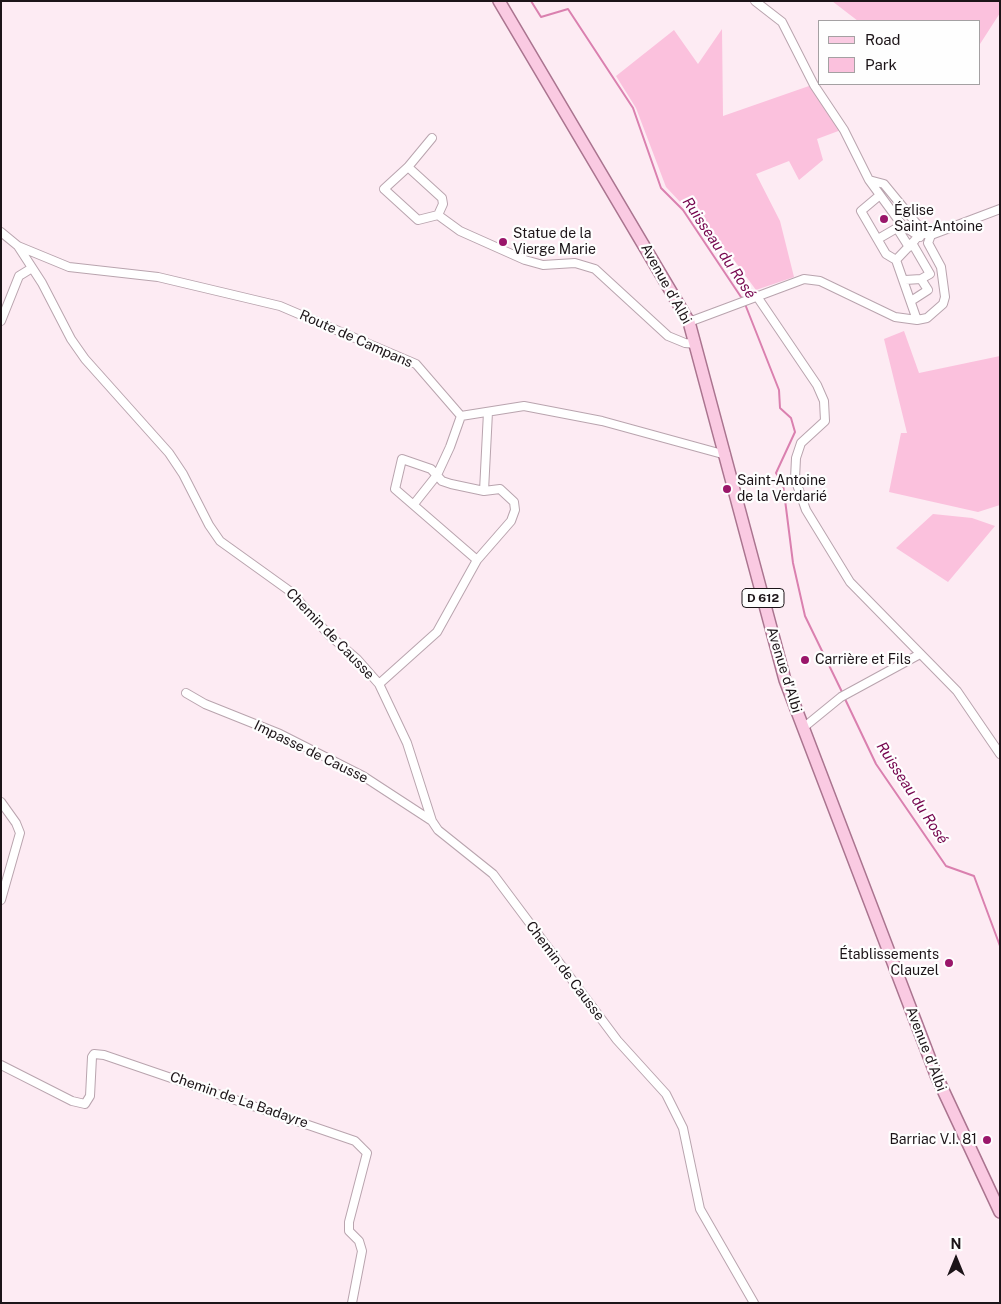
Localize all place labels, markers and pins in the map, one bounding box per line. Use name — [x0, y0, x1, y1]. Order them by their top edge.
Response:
place label: Église Saint-Antoine — [894, 203, 983, 236]
marker: Église Saint-Antoine — [878, 213, 890, 225]
place label: Statue de la Vierge Marie — [513, 226, 596, 258]
marker: Statue de la Vierge Marie — [497, 236, 509, 248]
place label: Saint-Antoine de la Verdarié — [737, 473, 827, 506]
marker: Saint-Antoine de la Verdarié — [721, 483, 733, 495]
place label: Carrière et Fils — [815, 652, 911, 668]
marker: Carrière et Fils — [799, 654, 811, 666]
place label: Établissements Clauzel — [839, 947, 939, 980]
marker: Établissements Clauzel — [943, 957, 955, 969]
place label: Barriac V.I. 81 — [889, 1132, 977, 1148]
marker: Barriac V.I. 81 — [981, 1134, 993, 1146]

